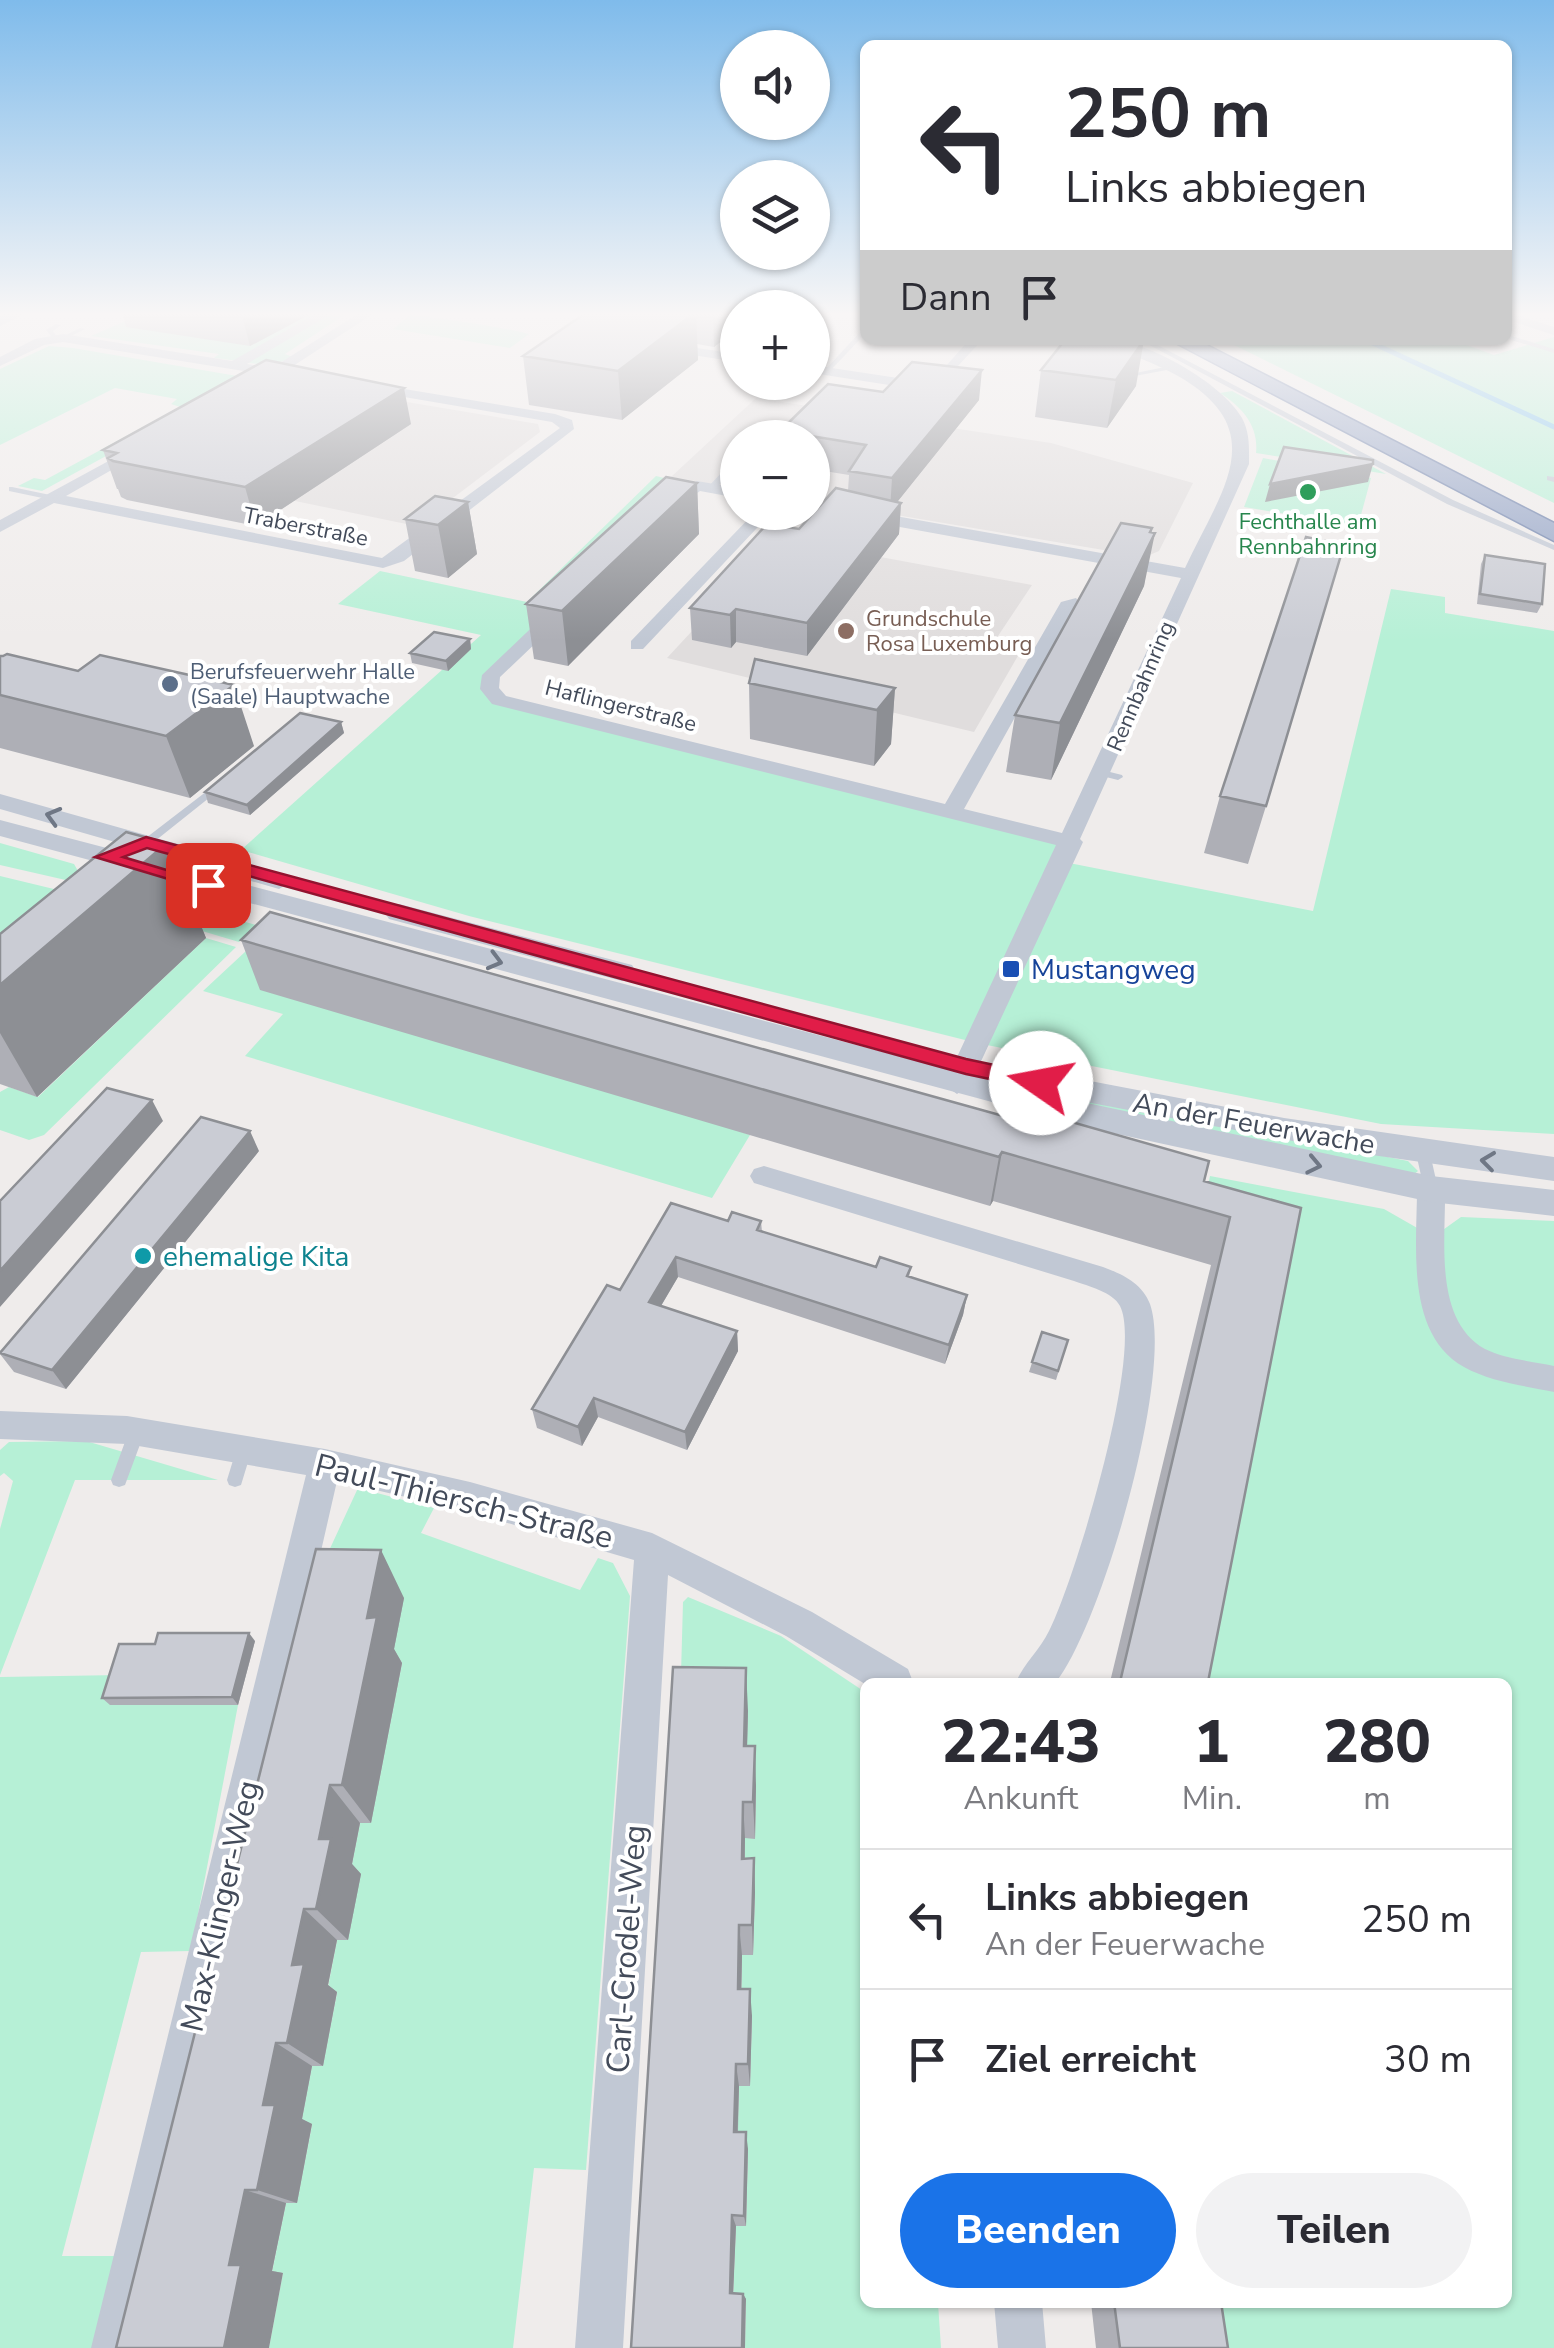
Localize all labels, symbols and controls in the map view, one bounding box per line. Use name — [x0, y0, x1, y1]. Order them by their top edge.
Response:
map controls — [720, 30, 830, 530]
button: sound — [720, 30, 830, 140]
text: 250 m — [1065, 66, 1271, 162]
icon: left — [900, 80, 1030, 210]
text: Links abbiegen — [1065, 157, 1367, 218]
button: layers — [720, 160, 830, 270]
icon: arrive — [1012, 270, 1067, 325]
text: Dann — [900, 272, 992, 323]
button: + — [720, 290, 830, 400]
button: − — [720, 420, 830, 530]
marker: Fechthalle am Rennbahnring — [1297, 481, 1319, 503]
street label: Traberstraße — [241, 500, 371, 554]
place label: Fechthalle am Rennbahnring — [1238, 507, 1378, 562]
place label: Grundschule Rosa Luxemburg — [866, 604, 1032, 659]
street label: Rennbahnring — [1100, 617, 1182, 756]
marker: Grundschule Rosa Luxemburg — [835, 620, 857, 642]
place label: Berufsfeuerwehr Halle (Saale) Hauptwache — [190, 657, 415, 712]
marker: Berufsfeuerwehr Halle (Saale) Hauptwache — [159, 673, 181, 695]
street label: Haflingerstraße — [542, 673, 700, 739]
one-way arrow — [45, 807, 62, 828]
pin — [166, 843, 251, 928]
icon: arrive — [181, 858, 236, 913]
one-way arrow — [486, 950, 503, 971]
place label: Mustangweg — [1031, 951, 1196, 989]
marker: Mustangweg — [1000, 958, 1022, 980]
position arrow — [989, 1031, 1093, 1135]
street label: An der Feuerwache — [1130, 1084, 1378, 1164]
one-way arrow — [1480, 1151, 1496, 1172]
one-way arrow — [1305, 1153, 1322, 1174]
place label: ehemalige Kita — [163, 1238, 349, 1276]
marker: ehemalige Kita — [132, 1245, 154, 1267]
street label: Paul-Thiersch-Straße — [310, 1444, 618, 1559]
text: 22:43 — [941, 1701, 1101, 1783]
text: 1 — [1194, 1701, 1230, 1783]
text: 280 — [1323, 1701, 1431, 1783]
street label: Max-Klinger-Weg — [171, 1776, 270, 2036]
text: Ankunft — [963, 1777, 1078, 1820]
text: Min. — [1182, 1777, 1242, 1820]
text: m — [1363, 1777, 1391, 1820]
street label: Carl-Crodel-Weg — [596, 1823, 657, 2075]
text: Links abbiegen — [985, 1872, 1250, 1923]
icon: left — [900, 1892, 955, 1947]
text: 250 m — [1361, 1894, 1472, 1945]
text: An der Feuerwache — [985, 1923, 1265, 1966]
icon: arrive — [900, 2032, 955, 2087]
text: Ziel erreicht — [985, 2034, 1196, 2085]
text: 30 m — [1384, 2034, 1472, 2085]
button: Beenden — [900, 2173, 1176, 2288]
button: Teilen — [1196, 2173, 1472, 2288]

